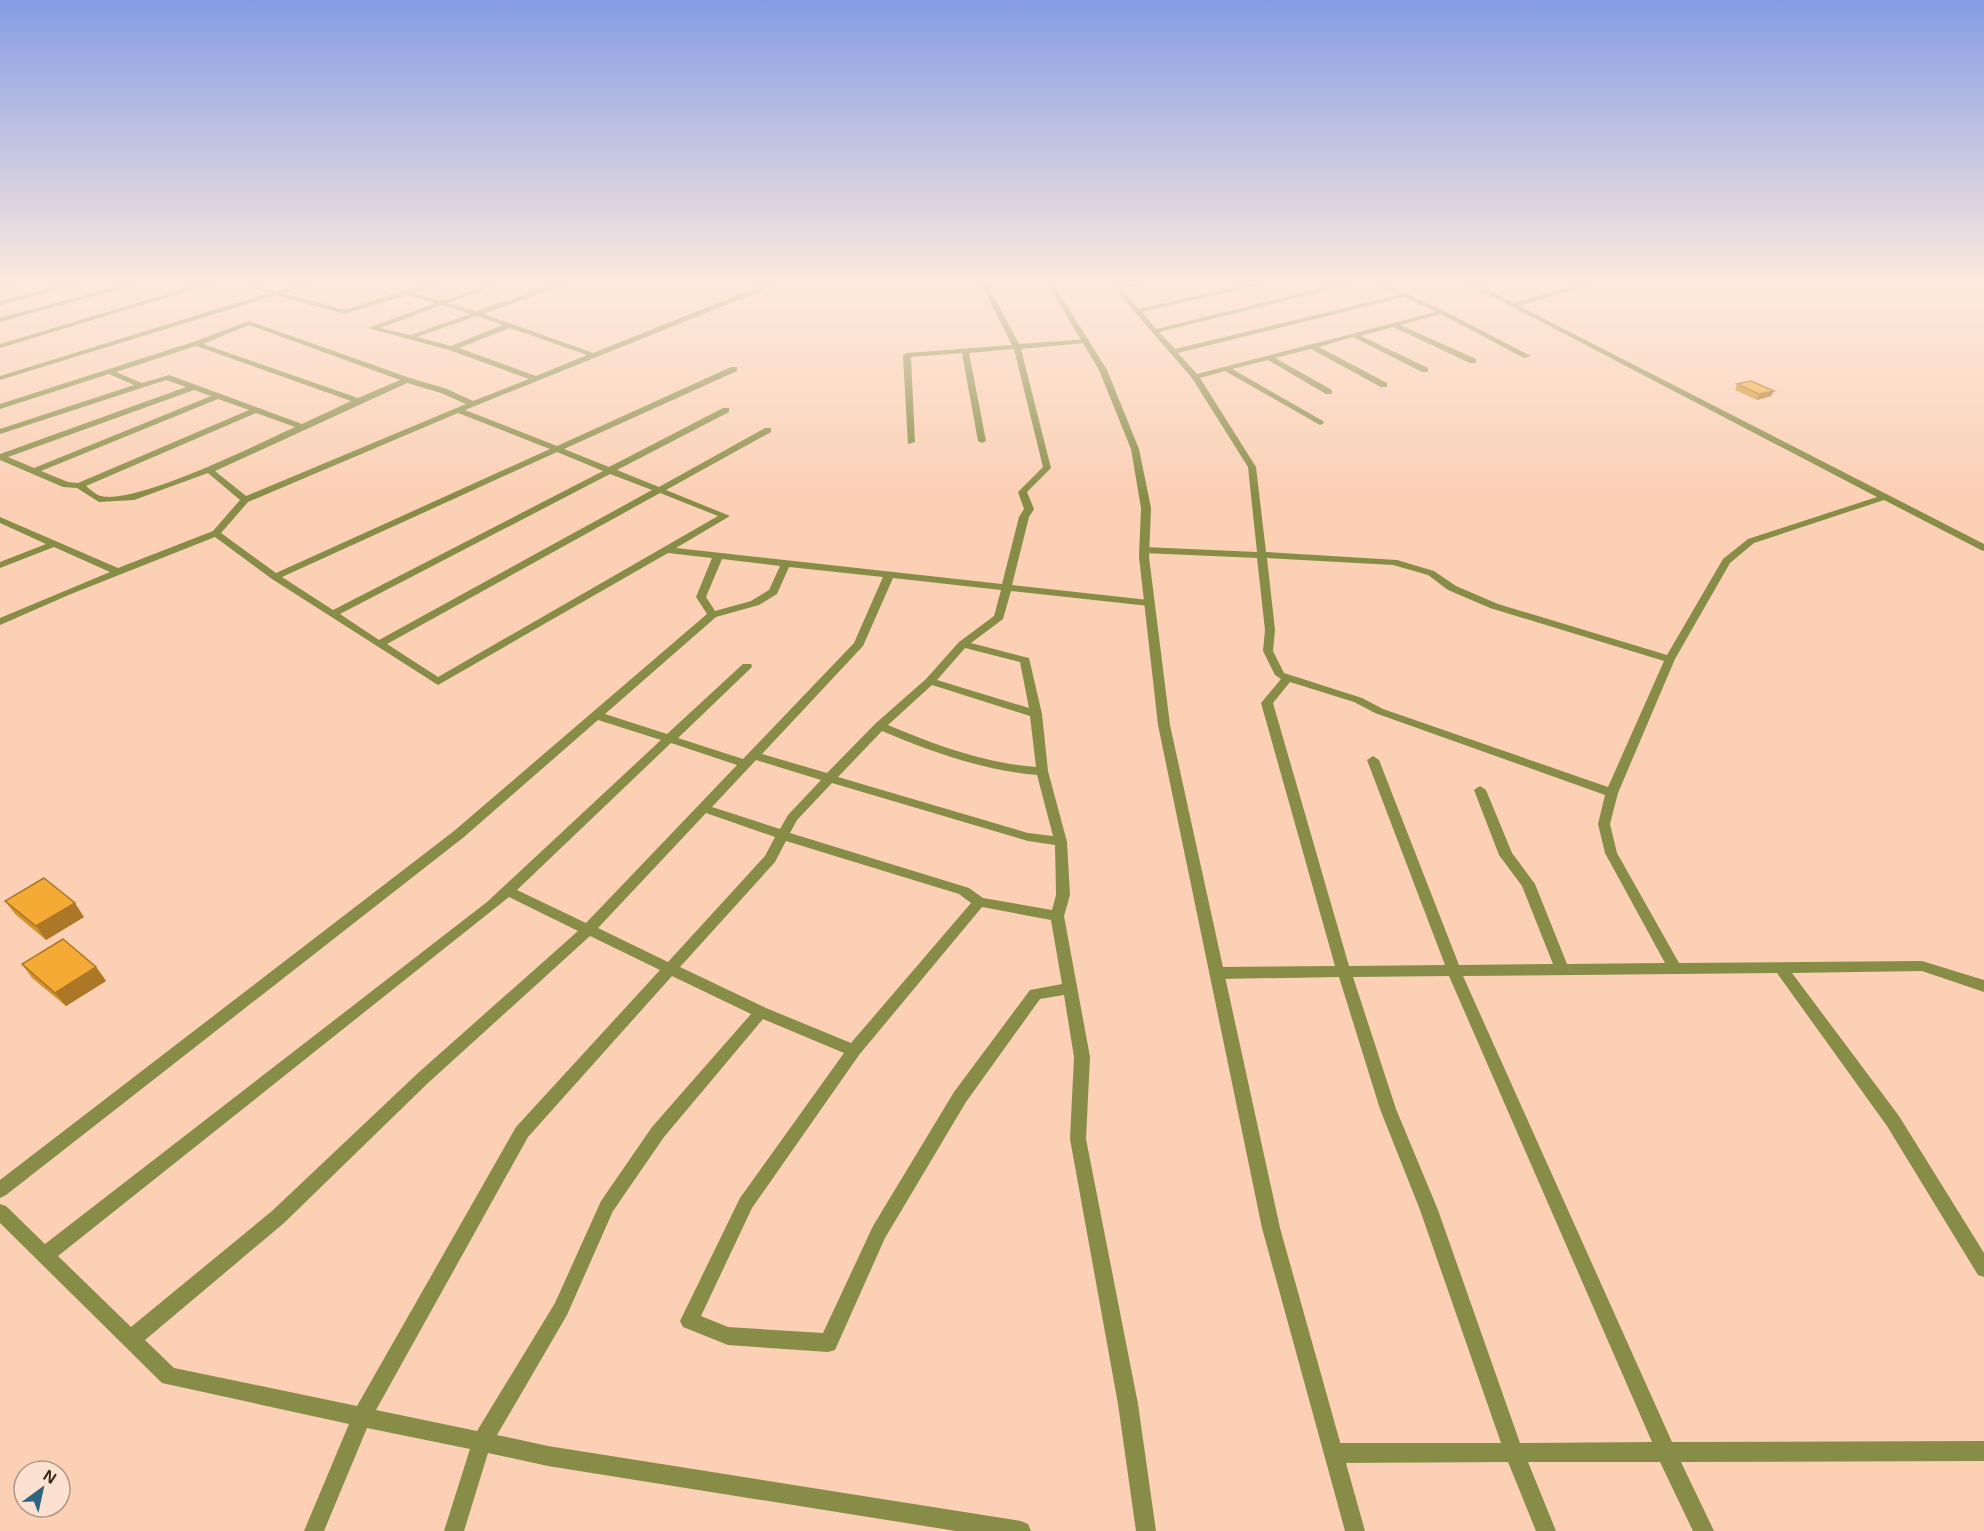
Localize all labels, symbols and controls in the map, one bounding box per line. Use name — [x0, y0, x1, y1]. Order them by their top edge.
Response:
north arrow — [12, 1459, 72, 1519]
text: N — [40, 1467, 59, 1487]

